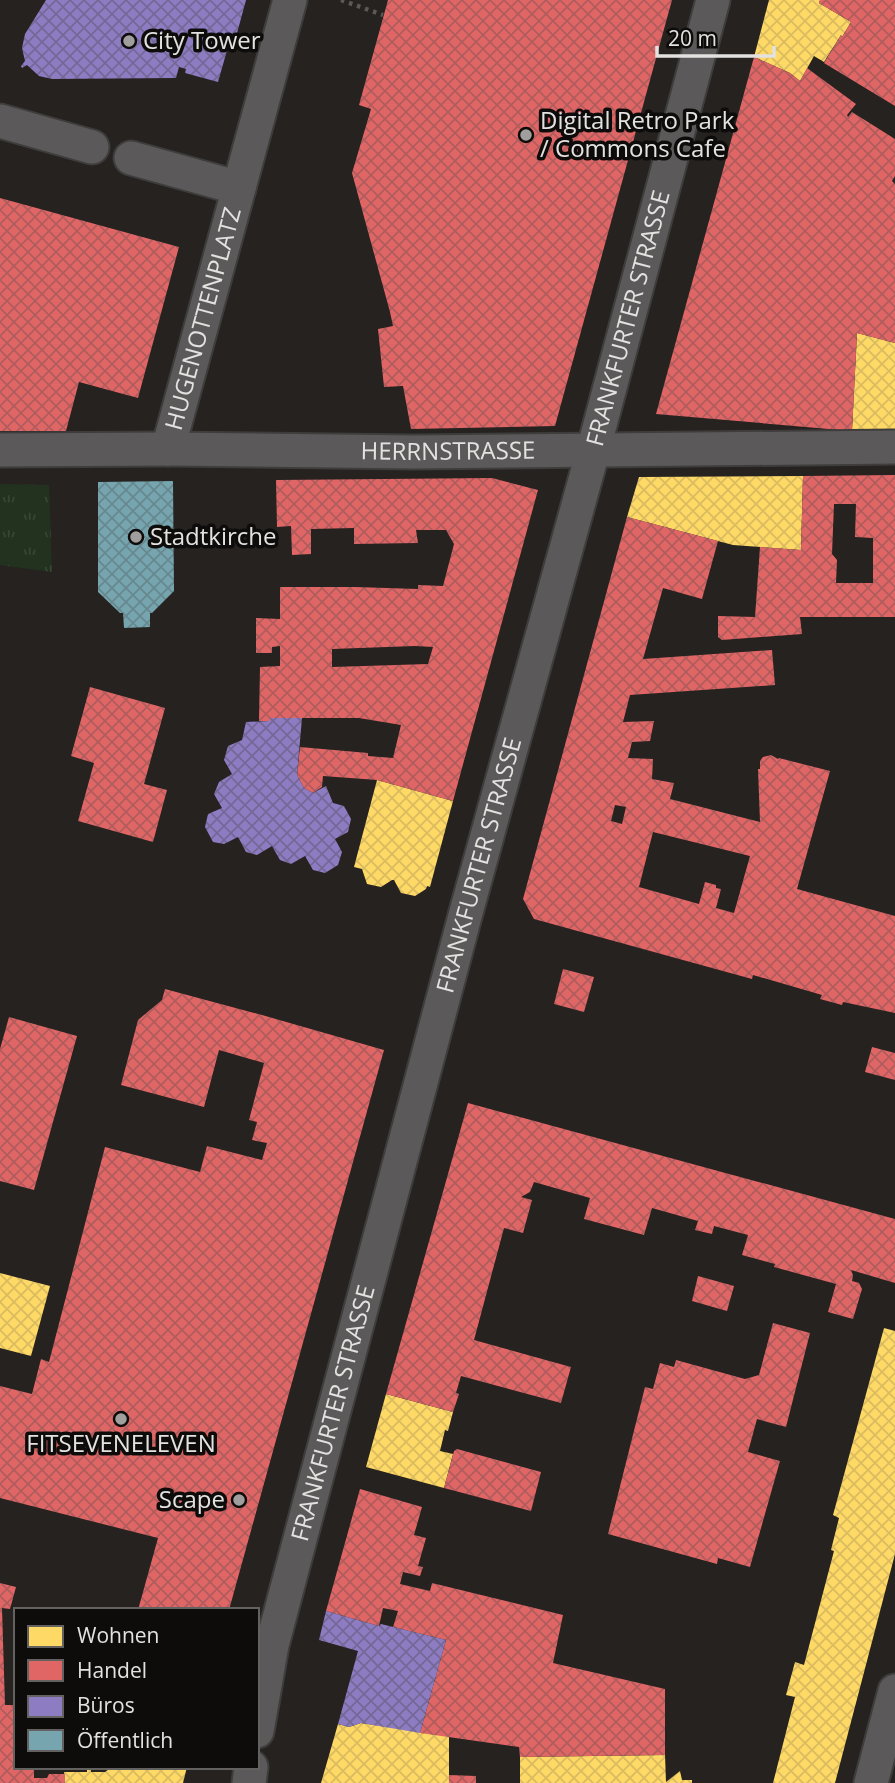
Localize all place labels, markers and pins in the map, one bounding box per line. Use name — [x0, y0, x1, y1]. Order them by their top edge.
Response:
place label: City Tower — [143, 23, 261, 56]
marker: City Tower — [121, 33, 137, 49]
place label: Digital Retro Park / Commons Cafe — [540, 103, 735, 164]
marker: Digital Retro Park / Commons Cafe — [518, 127, 534, 143]
place label: Stadtkirche — [150, 519, 276, 552]
marker: Stadtkirche — [128, 529, 144, 545]
marker: FITSEVENELEVEN — [113, 1411, 129, 1427]
place label: FITSEVENELEVEN — [26, 1426, 216, 1459]
place label: Scape — [159, 1482, 225, 1515]
marker: Scape — [231, 1492, 247, 1508]

